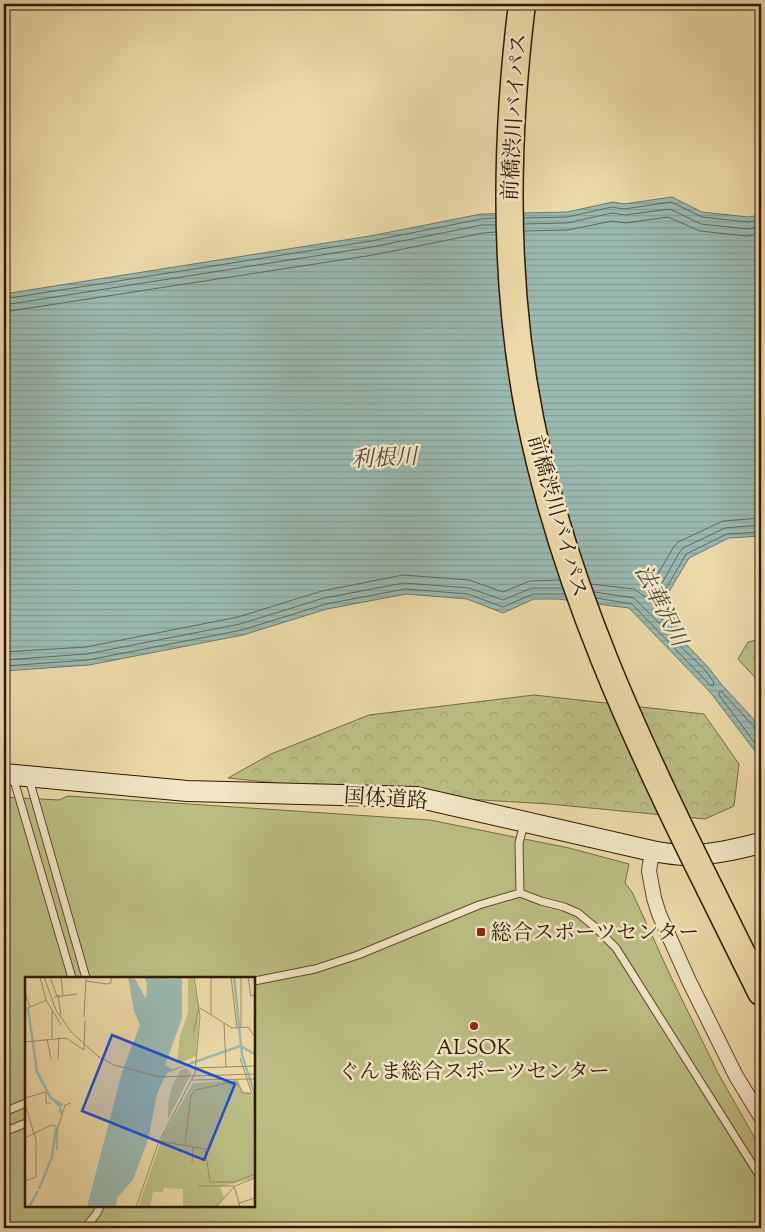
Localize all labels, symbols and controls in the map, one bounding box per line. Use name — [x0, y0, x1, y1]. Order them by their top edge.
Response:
street label: 前橋渋川バイパス — [497, 33, 535, 202]
street label: 前橋渋川バイパス — [519, 432, 594, 601]
water label: 利根川 — [350, 442, 420, 478]
water label: 法華沢川 — [625, 560, 694, 655]
street label: 国体道路 — [343, 782, 429, 818]
place label: 総合スポーツセンター — [491, 919, 699, 949]
marker: 総合スポーツセンター — [475, 926, 487, 938]
inset map — [25, 977, 255, 1207]
marker: ALSOK ぐんま総合スポーツセンター — [468, 1020, 480, 1032]
place label: ALSOK ぐんま総合スポーツセンター — [338, 1034, 610, 1088]

